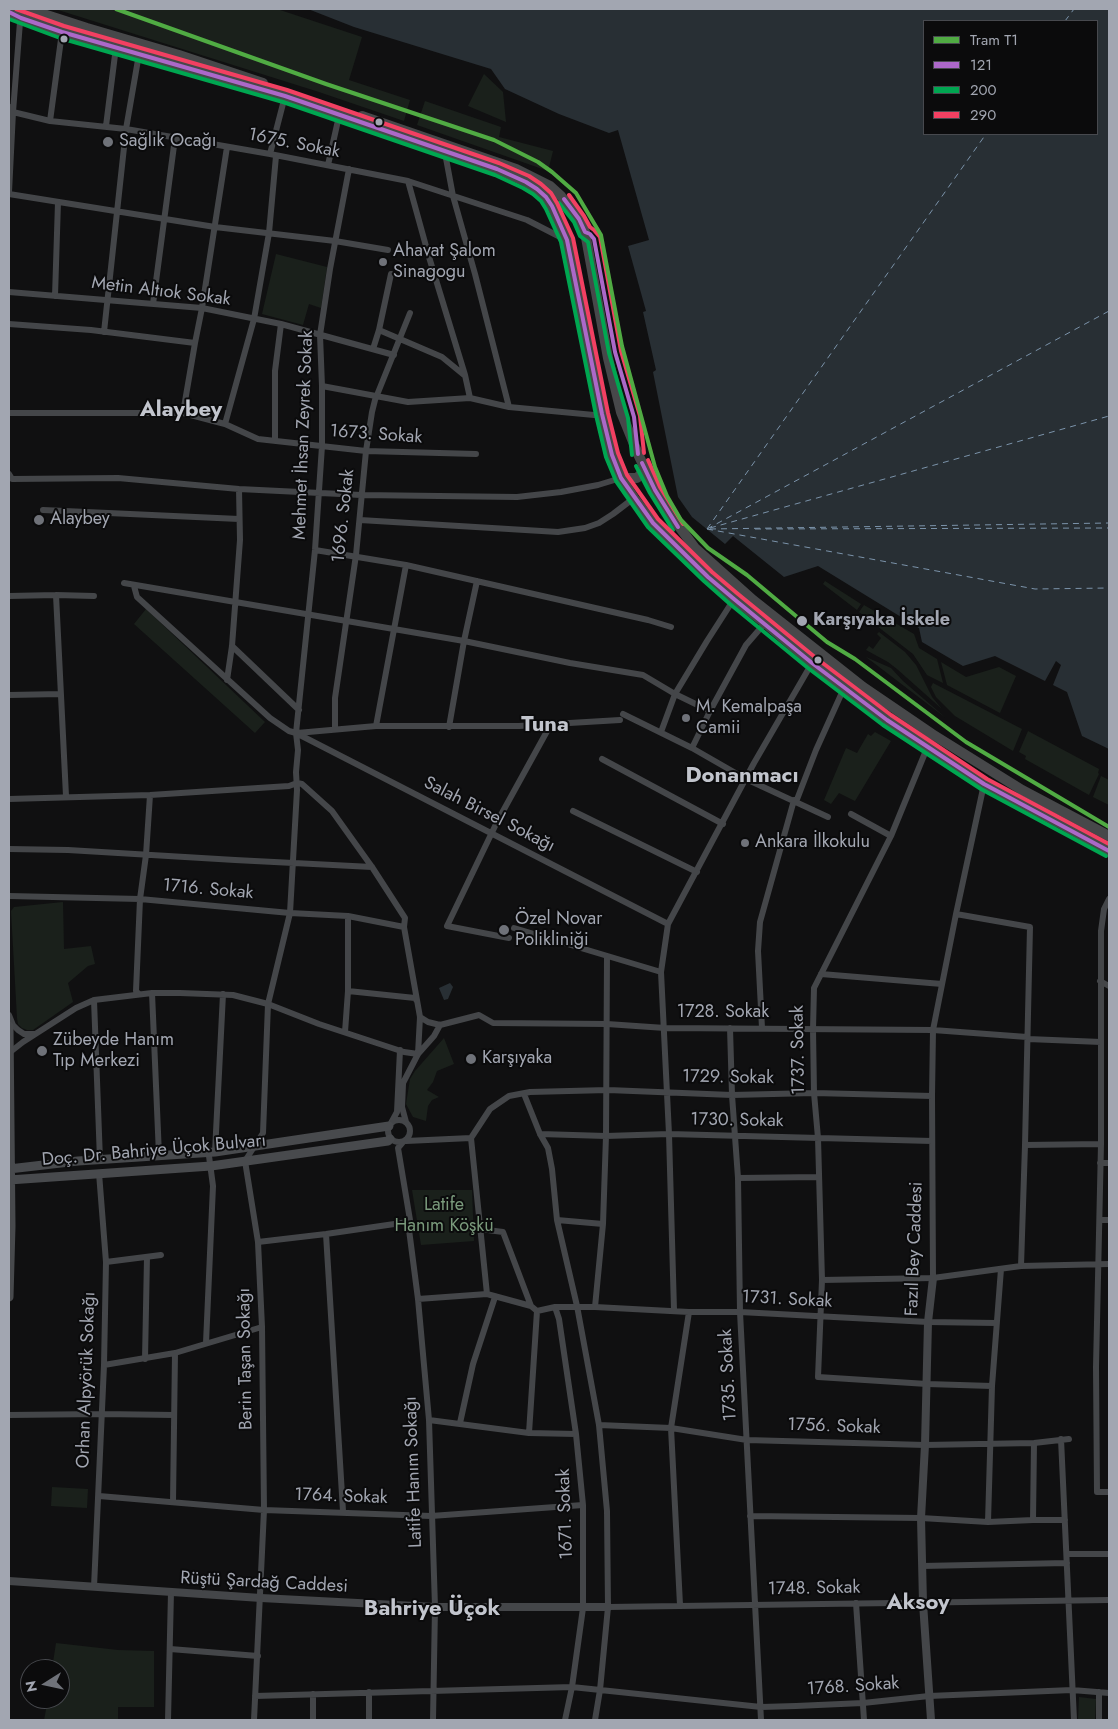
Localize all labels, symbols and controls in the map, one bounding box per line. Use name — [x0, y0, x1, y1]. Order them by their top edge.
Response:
legend — [923, 20, 1098, 135]
text: Tram T1 — [970, 29, 1018, 51]
unlabelled marker — [59, 34, 69, 44]
text: 121 — [970, 54, 992, 76]
text: 200 — [970, 79, 997, 101]
text: 290 — [970, 104, 996, 126]
unlabelled marker — [374, 117, 384, 127]
street label: 1675. Sokak — [246, 125, 342, 163]
place label: Sağlık Ocağı — [119, 131, 216, 153]
marker: Sağlık Ocağı — [101, 135, 115, 149]
place label: Ahavat Şalom Sinagogu — [393, 241, 496, 284]
marker: Ahavat Şalom Sinagogu — [377, 256, 389, 268]
street label: Metin Altıok Sokak — [90, 273, 232, 311]
street label: Mehmet İhsan Zeyrek Sokak — [290, 330, 318, 540]
district label: Alaybey — [140, 398, 222, 424]
street label: 1673. Sokak — [329, 421, 423, 449]
street label: 1696. Sokak — [328, 468, 360, 564]
place label: Alaybey — [50, 509, 110, 531]
marker: Alaybey — [32, 513, 46, 527]
place label: Karşıyaka İskele — [813, 610, 950, 632]
marker: Karşıyaka İskele — [795, 614, 809, 628]
unlabelled marker — [813, 655, 823, 665]
place label: M. Kemalpaşa Camii — [696, 697, 802, 740]
marker: M. Kemalpaşa Camii — [680, 712, 692, 724]
district label: Tuna — [521, 713, 569, 739]
district label: Donanmacı — [685, 764, 799, 790]
street label: Salah Birsel Sokağı — [420, 773, 558, 857]
place label: Ankara İlkokulu — [755, 832, 870, 854]
marker: Ankara İlkokulu — [739, 837, 751, 849]
street label: 1716. Sokak — [162, 875, 254, 905]
place label: Özel Novar Polikliniği — [515, 909, 602, 952]
marker: Özel Novar Polikliniği — [497, 923, 511, 937]
street label: 1728. Sokak — [677, 1002, 769, 1024]
street label: 1737. Sokak — [787, 1005, 811, 1095]
place label: Zübeyde Hanım Tıp Merkezi — [53, 1030, 174, 1072]
marker: Zübeyde Hanım Tıp Merkezi — [35, 1044, 49, 1058]
place label: Karşıyaka — [482, 1048, 552, 1070]
marker: Karşıyaka — [464, 1052, 478, 1066]
street label: 1729. Sokak — [682, 1066, 774, 1090]
street label: 1730. Sokak — [690, 1109, 784, 1133]
street label: Doç. Dr. Bahriye Üçok Bulvarı — [41, 1130, 267, 1172]
street label: Fazıl Bey Caddesi — [902, 1181, 928, 1317]
park label: Latife Hanım Köşkü — [394, 1195, 494, 1238]
street label: 1731. Sokak — [741, 1287, 833, 1313]
street label: Berin Taşan Sokağı — [234, 1288, 258, 1430]
street label: Orhan Alpyörük Sokağı — [73, 1291, 101, 1469]
street label: 1735. Sokak — [716, 1328, 742, 1422]
street label: Latife Hanım Sokağı — [401, 1396, 427, 1548]
street label: 1756. Sokak — [787, 1415, 881, 1439]
street label: 1671. Sokak — [554, 1468, 578, 1560]
street label: 1764. Sokak — [294, 1485, 388, 1509]
street label: Rüştü Şardağ Caddesi — [180, 1568, 348, 1598]
street label: 1748. Sokak — [768, 1577, 860, 1601]
district label: Aksoy — [886, 1591, 950, 1617]
district label: Bahriye Üçok — [364, 1597, 500, 1623]
north arrow — [20, 1659, 70, 1709]
street label: 1768. Sokak — [806, 1673, 900, 1701]
text: N — [20, 1679, 42, 1694]

